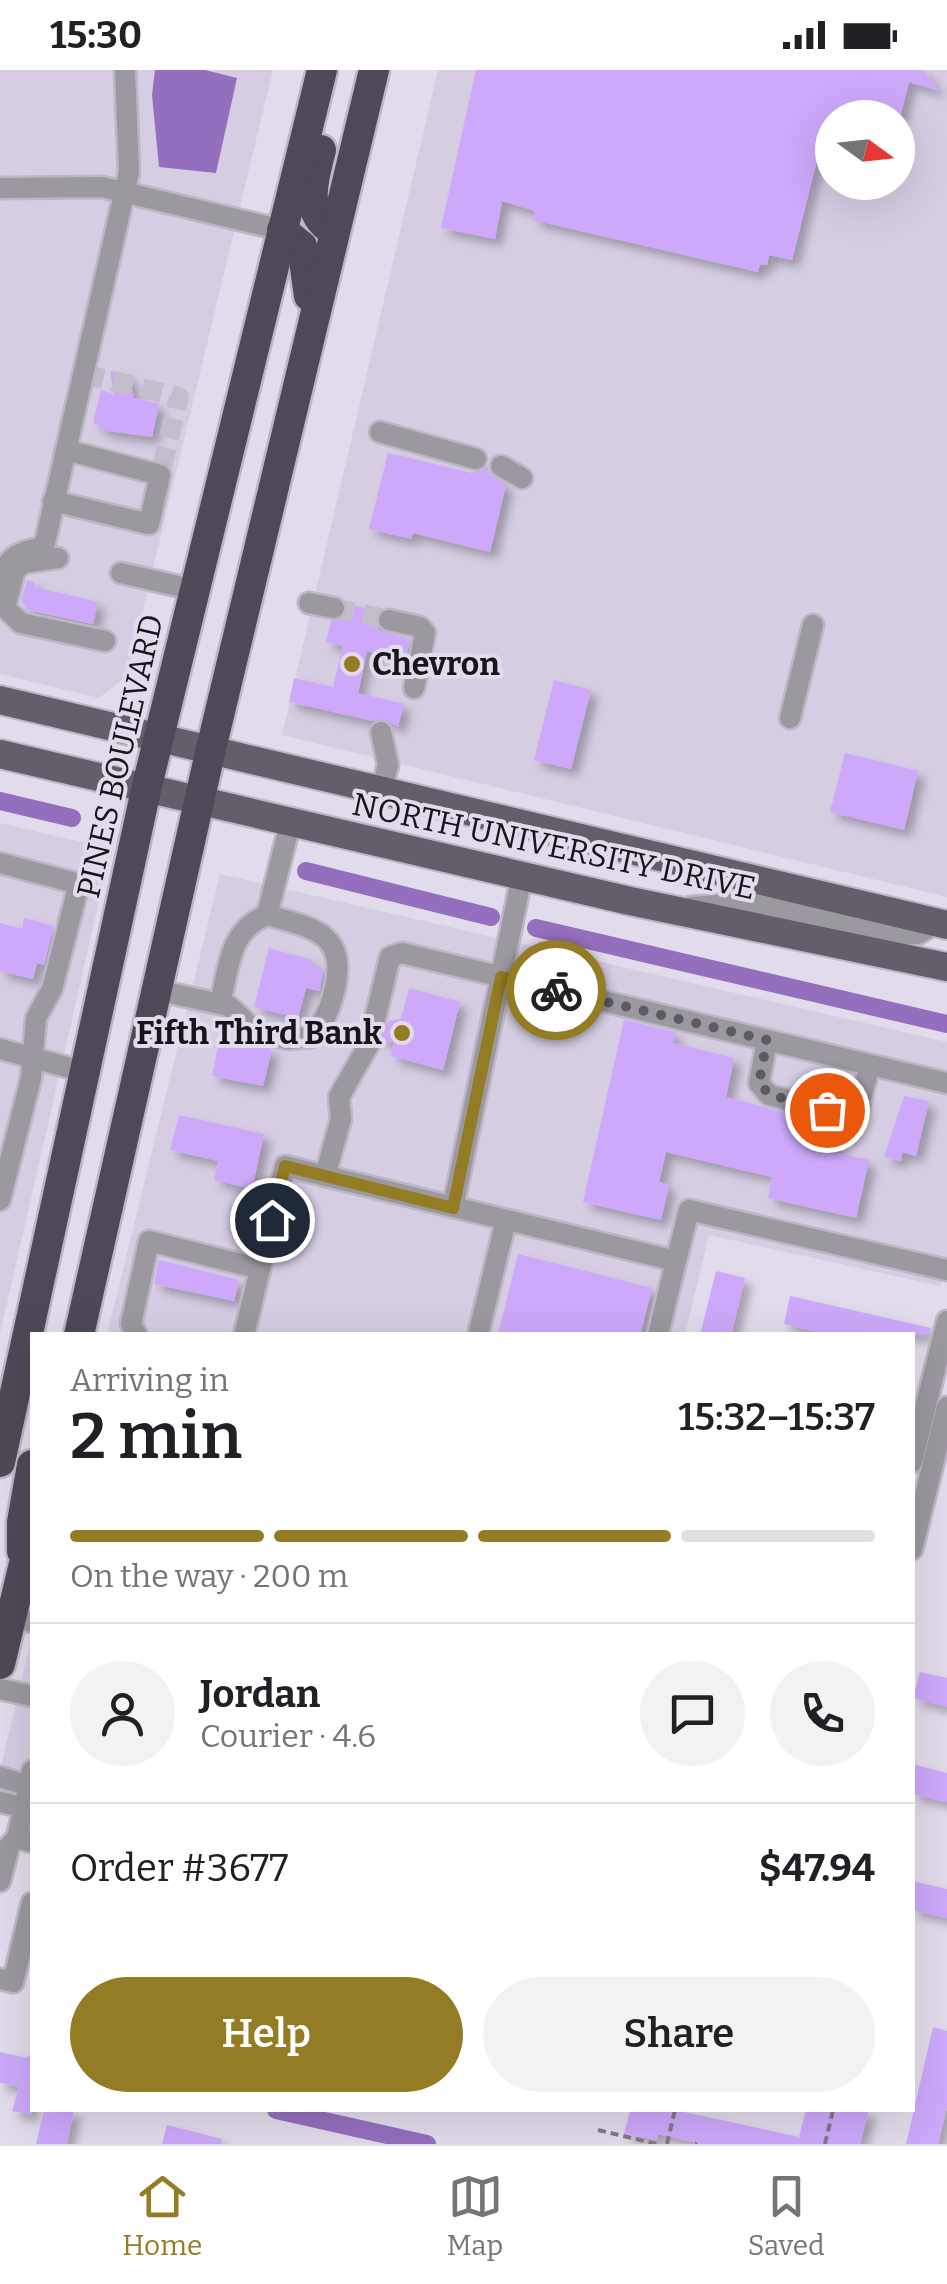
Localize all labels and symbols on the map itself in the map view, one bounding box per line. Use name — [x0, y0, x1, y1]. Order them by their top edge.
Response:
north arrow — [815, 100, 915, 200]
street label: PINES BOULEVARD — [69, 611, 171, 901]
place label: Chevron — [372, 645, 500, 683]
marker: Chevron — [341, 653, 363, 675]
street label: NORTH UNIVERSITY DRIVE — [349, 785, 759, 907]
courier — [506, 940, 606, 1040]
place label: Fifth Third Bank — [136, 1014, 382, 1052]
marker: Fifth Third Bank — [391, 1022, 413, 1044]
pin — [785, 1068, 870, 1153]
pin — [230, 1178, 315, 1263]

